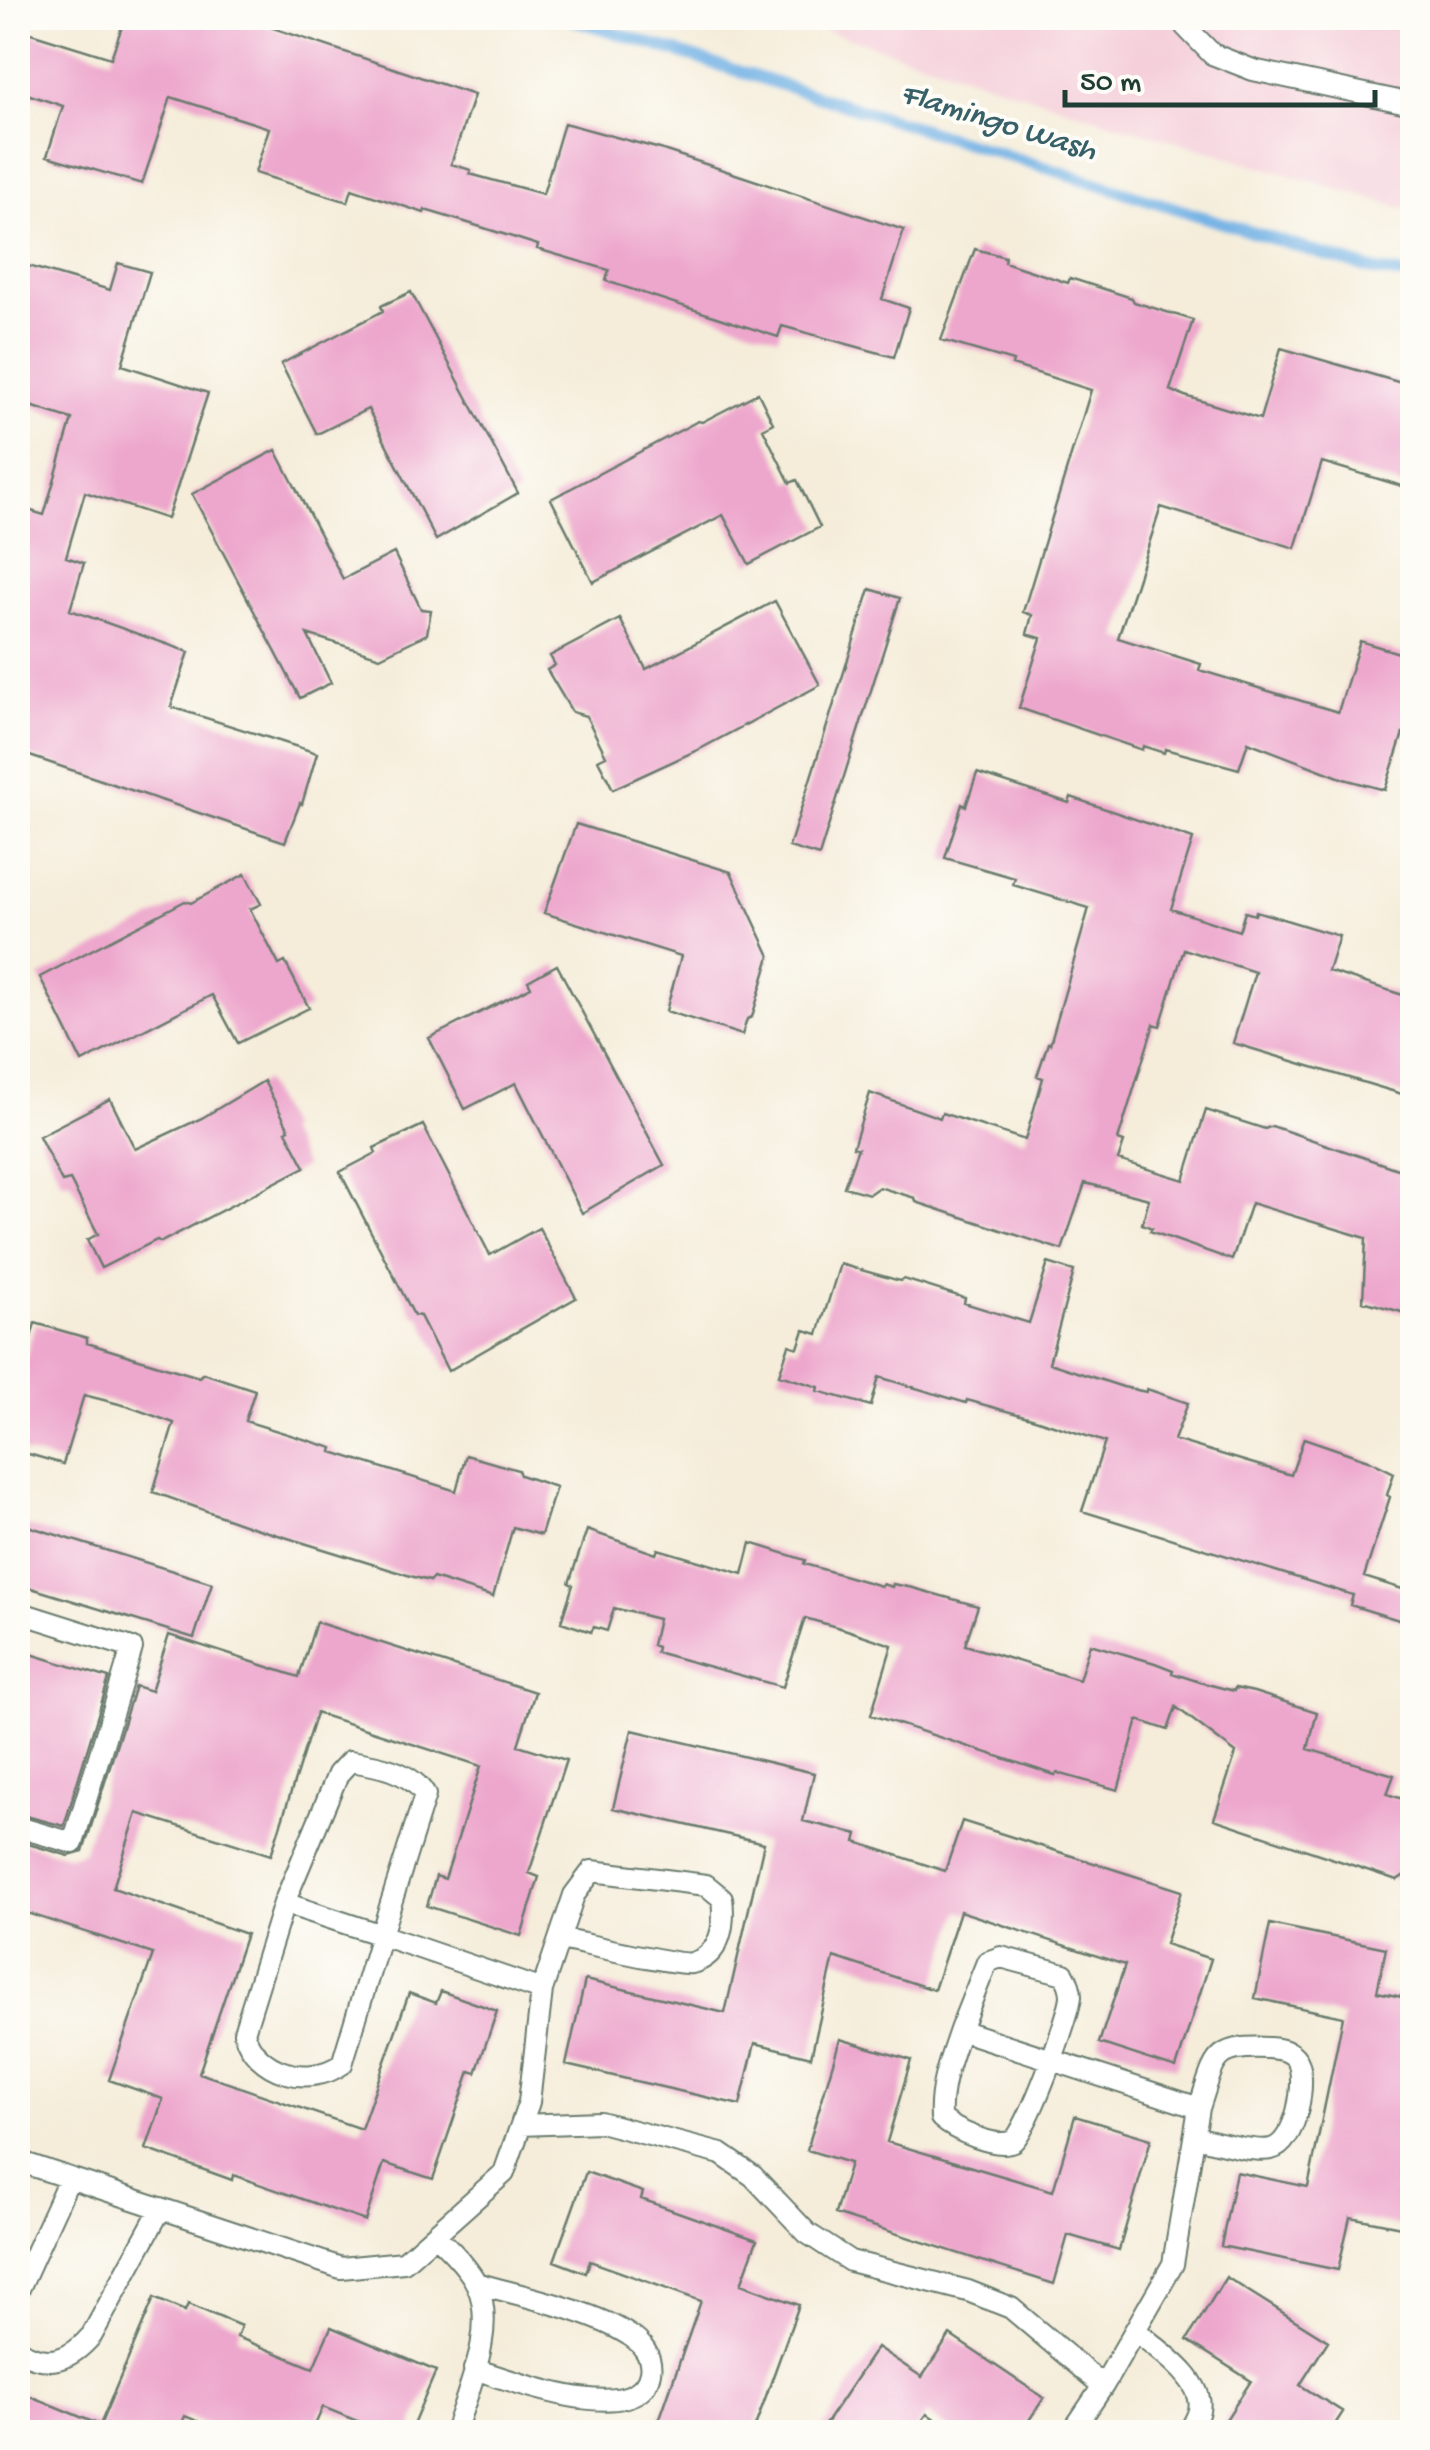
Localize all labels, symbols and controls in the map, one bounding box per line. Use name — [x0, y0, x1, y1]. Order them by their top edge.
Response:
scale bar — [1065, 45, 1375, 107]
text: 50 m — [1080, 67, 1141, 102]
water label: Flamingo Wash — [896, 76, 1101, 172]

